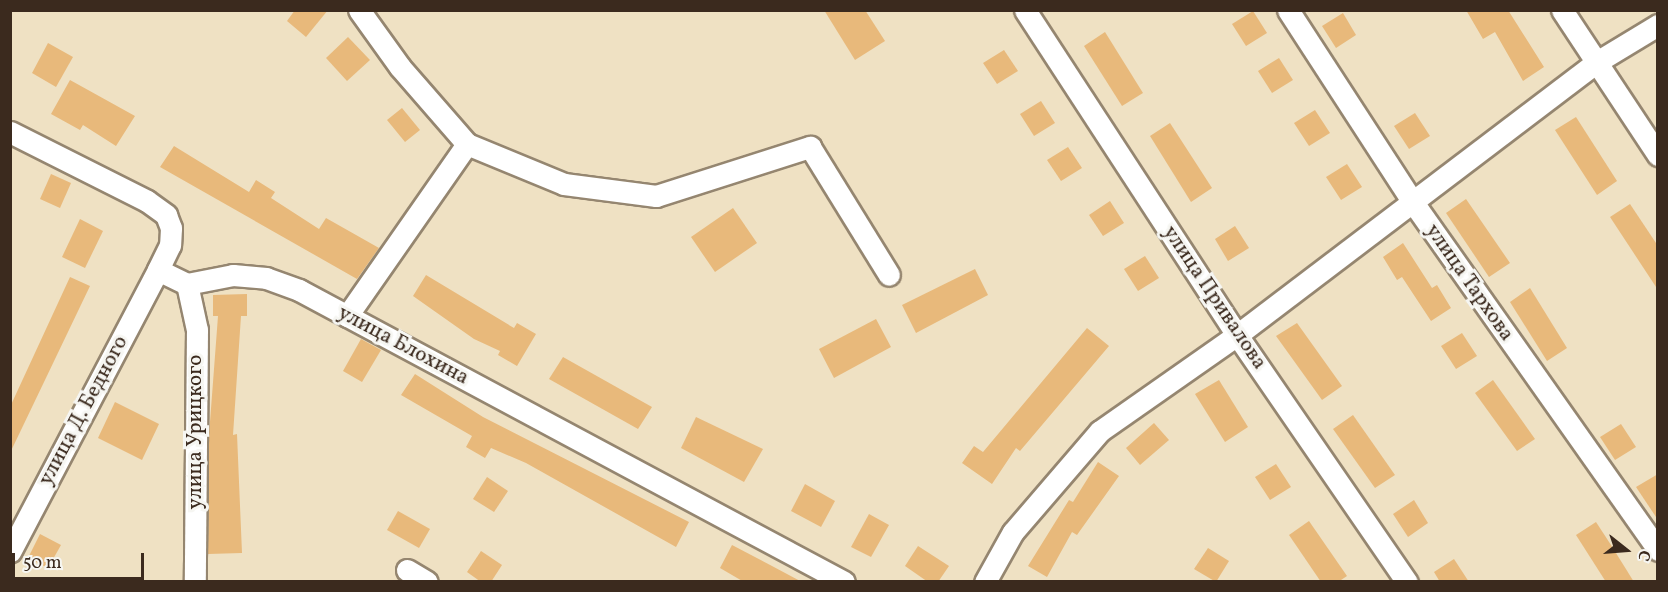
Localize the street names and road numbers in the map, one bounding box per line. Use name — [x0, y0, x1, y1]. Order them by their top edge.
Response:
street label: улица Тархова — [1419, 219, 1519, 347]
street label: улица Привалова — [1157, 221, 1271, 375]
street label: улица Блохина — [333, 301, 473, 391]
street label: улица Д. Бедного — [34, 332, 134, 490]
street label: улица Урицкого — [183, 355, 209, 509]

